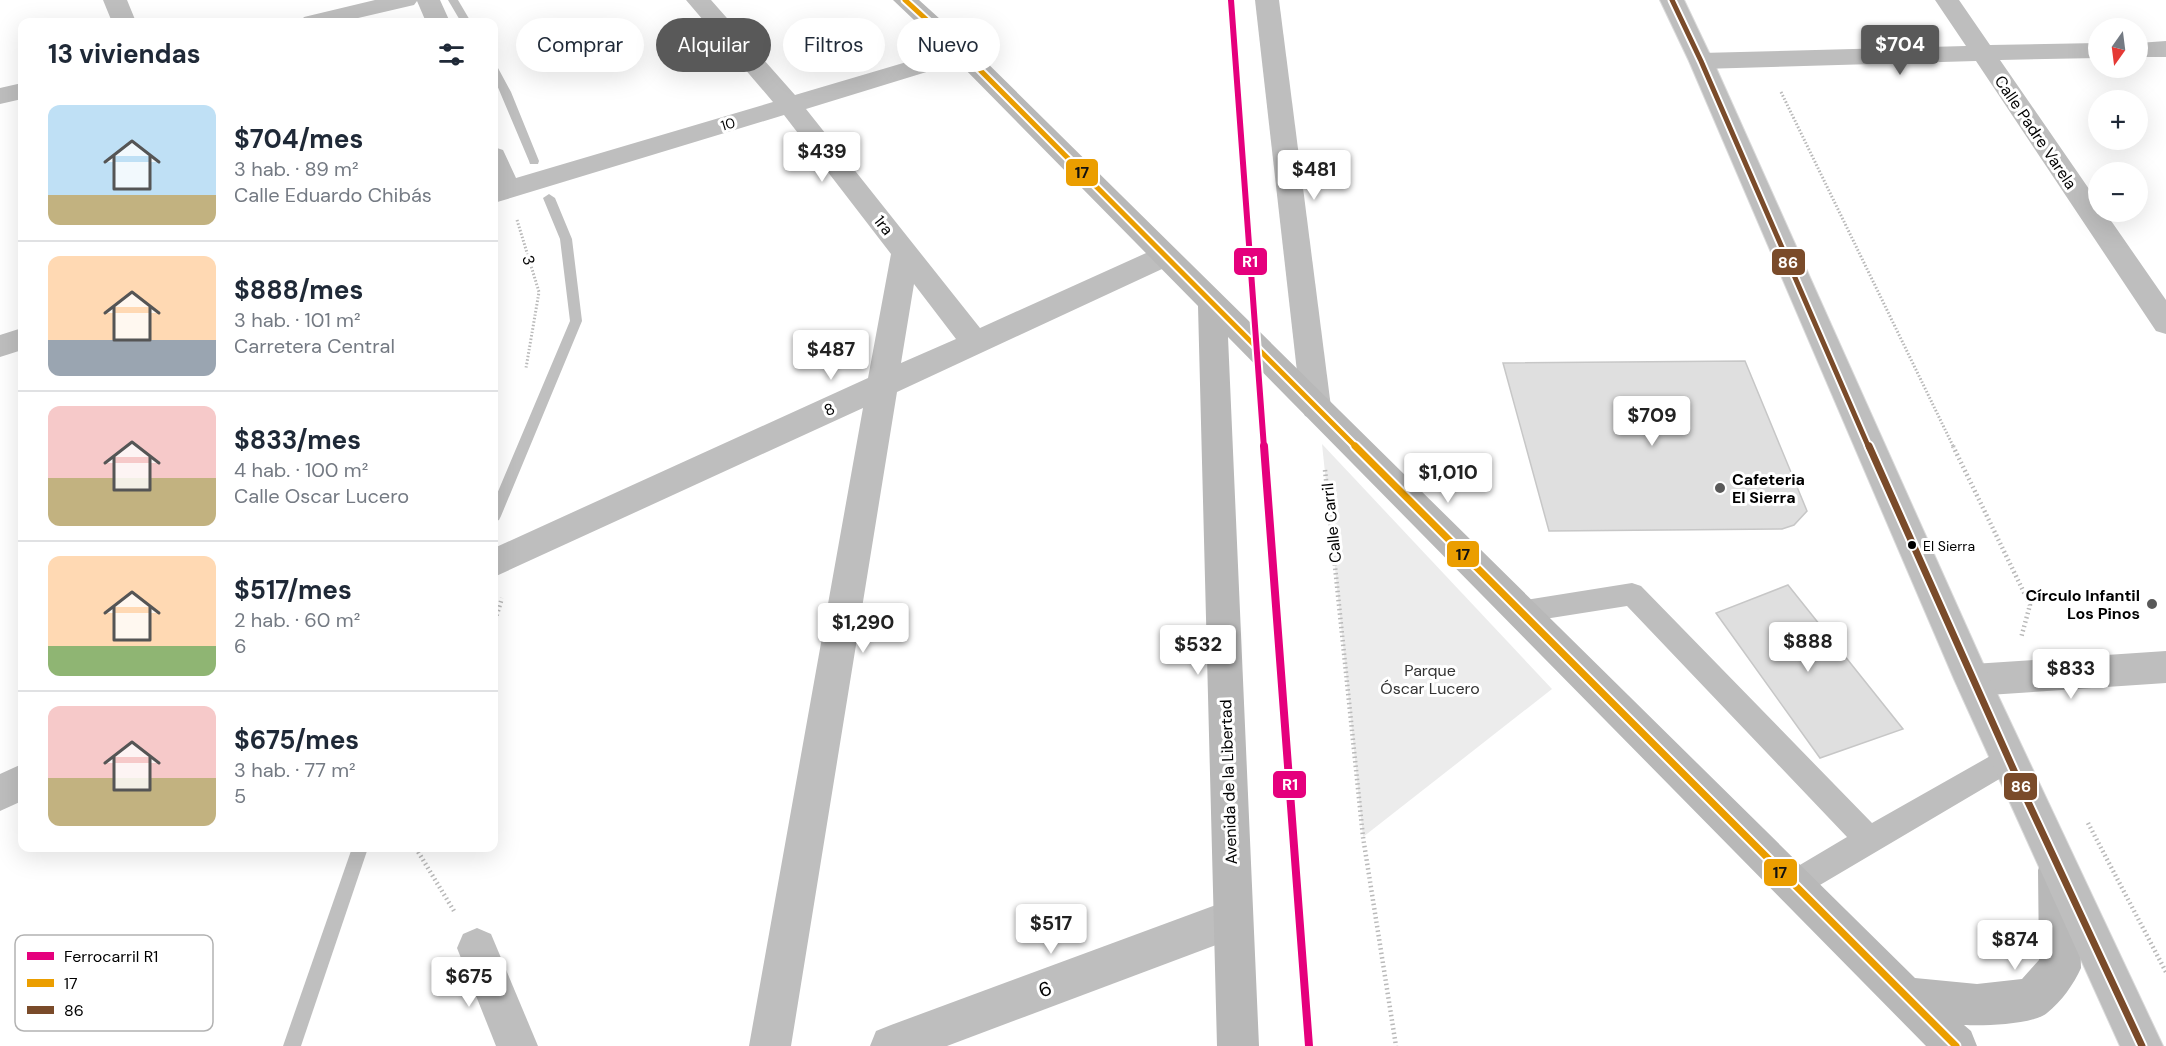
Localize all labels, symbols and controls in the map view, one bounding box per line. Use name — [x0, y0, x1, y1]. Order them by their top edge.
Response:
chip: Comprar — [516, 18, 644, 72]
chip: Alquilar — [656, 18, 771, 72]
chip: Filtros — [783, 18, 885, 72]
chip: Nuevo — [897, 18, 1000, 72]
north arrow — [2088, 18, 2148, 78]
map controls — [2088, 18, 2148, 222]
pin: $704 — [1864, 25, 1936, 76]
text: $704 — [1875, 31, 1925, 57]
text: 13 viviendas — [48, 37, 201, 71]
icon: filters — [435, 38, 468, 71]
street label: Calle Padre Varela — [1990, 71, 2081, 193]
button: + — [2088, 90, 2148, 150]
street label: 10 — [719, 113, 737, 135]
text: $704/mes — [234, 122, 363, 156]
icon: home — [96, 129, 168, 201]
pin: $439 — [786, 132, 858, 183]
text: $439 — [797, 138, 847, 164]
pin: $481 — [1278, 150, 1350, 201]
text: 3 hab. · 89 m² — [234, 156, 358, 182]
text: $481 — [1292, 156, 1336, 182]
line badge: 17 — [1065, 158, 1099, 187]
text: 17 — [1075, 162, 1090, 183]
button: − — [2088, 162, 2148, 222]
text: Calle Eduardo Chibás — [234, 182, 432, 208]
street label: 1ra — [869, 211, 898, 240]
line badge: R1 — [1233, 247, 1268, 276]
line badge: 86 — [1771, 248, 1806, 276]
text: R1 — [1242, 251, 1258, 272]
text: 86 — [1778, 252, 1798, 273]
street label: 3 — [517, 253, 540, 268]
text: $888/mes — [234, 273, 363, 307]
icon: home — [96, 280, 168, 352]
text: 3 hab. · 101 m² — [234, 307, 361, 333]
pin: $487 — [795, 330, 867, 381]
text: Carretera Central — [234, 333, 395, 359]
text: $487 — [807, 336, 855, 362]
pin: $709 — [1616, 396, 1688, 447]
street label: 8 — [820, 398, 838, 421]
text: $709 — [1627, 402, 1677, 428]
text: $833/mes — [234, 423, 361, 457]
icon: home — [96, 430, 168, 502]
pin: $1,010 — [1399, 453, 1497, 504]
text: 4 hab. · 100 m² — [234, 457, 368, 483]
text: $1,010 — [1418, 459, 1478, 485]
place label: Cafeteria El Sierra — [1732, 469, 1805, 508]
marker: Cafeteria El Sierra — [1713, 481, 1727, 495]
street label: Calle Carril — [1317, 482, 1346, 564]
text: Calle Oscar Lucero — [234, 483, 409, 509]
place label: El Sierra — [1923, 537, 1975, 555]
marker: El Sierra — [1906, 539, 1918, 551]
line badge: 17 — [1446, 540, 1480, 568]
text: 17 — [1456, 544, 1471, 565]
text: $517/mes — [234, 573, 352, 607]
icon: home — [96, 580, 168, 652]
place label: Círculo Infantil Los Pinos — [2025, 585, 2140, 624]
marker: Círculo Infantil Los Pinos — [2145, 597, 2159, 611]
pin: $1,290 — [814, 603, 912, 654]
text: 2 hab. · 60 m² — [234, 607, 360, 633]
text: $1,290 — [832, 609, 894, 635]
pin: $888 — [1772, 622, 1844, 673]
pin: $532 — [1162, 625, 1234, 676]
text: $888 — [1783, 628, 1833, 654]
text: $532 — [1174, 631, 1222, 657]
text: 6 — [234, 633, 247, 659]
pin: $833 — [2035, 649, 2107, 700]
text: $833 — [2047, 655, 2095, 681]
park label: Parque Óscar Lucero — [1380, 660, 1480, 699]
street label: Avenida de la Libertad — [1215, 699, 1242, 865]
text: $675/mes — [234, 723, 359, 757]
icon: home — [96, 730, 168, 802]
text: 3 hab. · 77 m² — [234, 757, 356, 783]
line badge: R1 — [1272, 770, 1307, 799]
line badge: 86 — [2003, 772, 2038, 801]
text: R1 — [1282, 774, 1298, 795]
text: 86 — [2011, 776, 2031, 797]
text: 5 — [234, 783, 246, 809]
line badge: 17 — [1763, 858, 1798, 887]
text: 17 — [1773, 862, 1788, 883]
pin: $517 — [1015, 904, 1087, 955]
text: $517 — [1030, 910, 1072, 936]
pin: $874 — [1979, 920, 2051, 971]
text: $874 — [1991, 926, 2039, 952]
legend — [15, 935, 213, 1031]
text: Ferrocarril R1 — [64, 946, 158, 967]
pin: $675 — [433, 957, 505, 1008]
text: $675 — [445, 963, 493, 989]
text: 17 — [64, 973, 78, 994]
street label: 6 — [1035, 975, 1055, 1003]
text: 86 — [64, 1000, 84, 1021]

